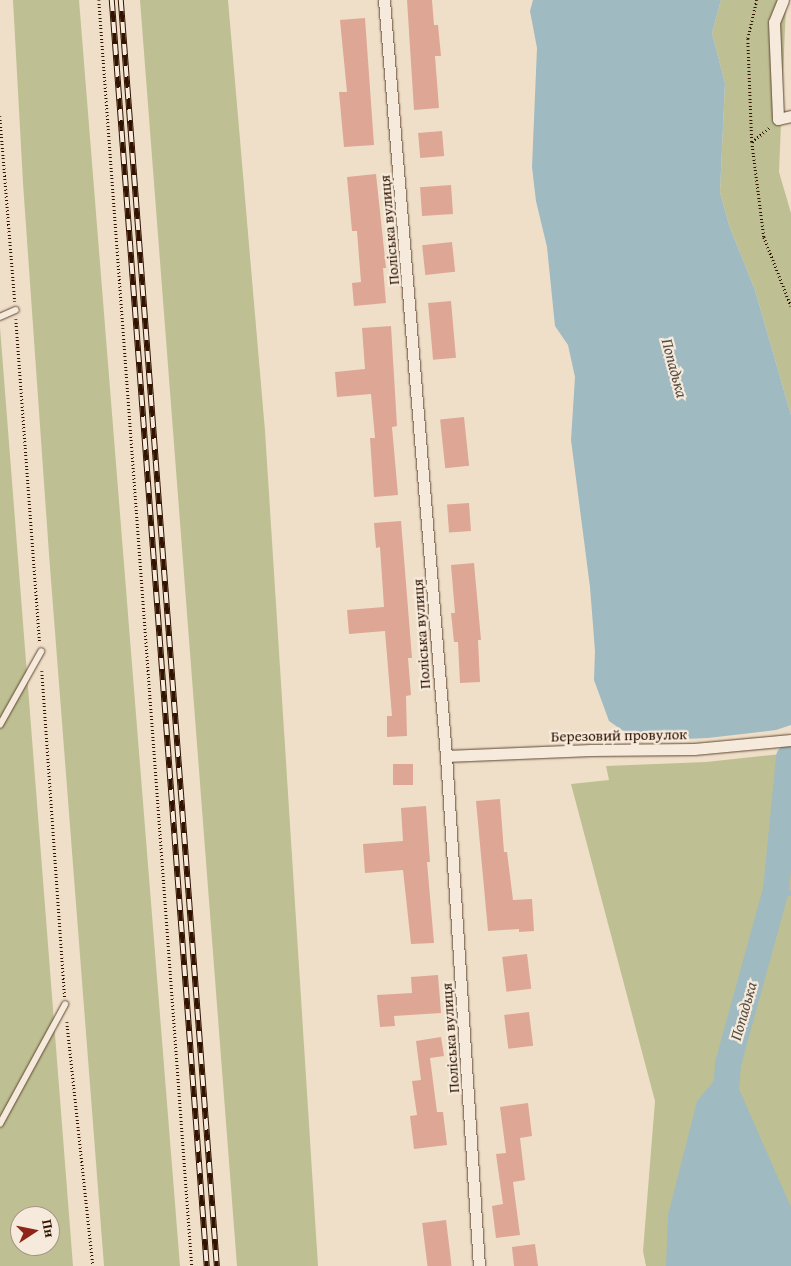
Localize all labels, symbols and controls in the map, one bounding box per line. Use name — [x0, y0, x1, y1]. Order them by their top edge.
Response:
street label: Поліська вулиця — [375, 174, 403, 286]
water label: Попадька — [658, 336, 692, 400]
street label: Поліська вулиця — [408, 578, 434, 690]
street label: Березовий провулок — [551, 725, 687, 745]
water label: Попадька — [725, 979, 761, 1043]
street label: Поліська вулиця — [437, 982, 463, 1094]
north arrow — [10, 1206, 60, 1256]
text: Пн — [37, 1218, 60, 1239]

